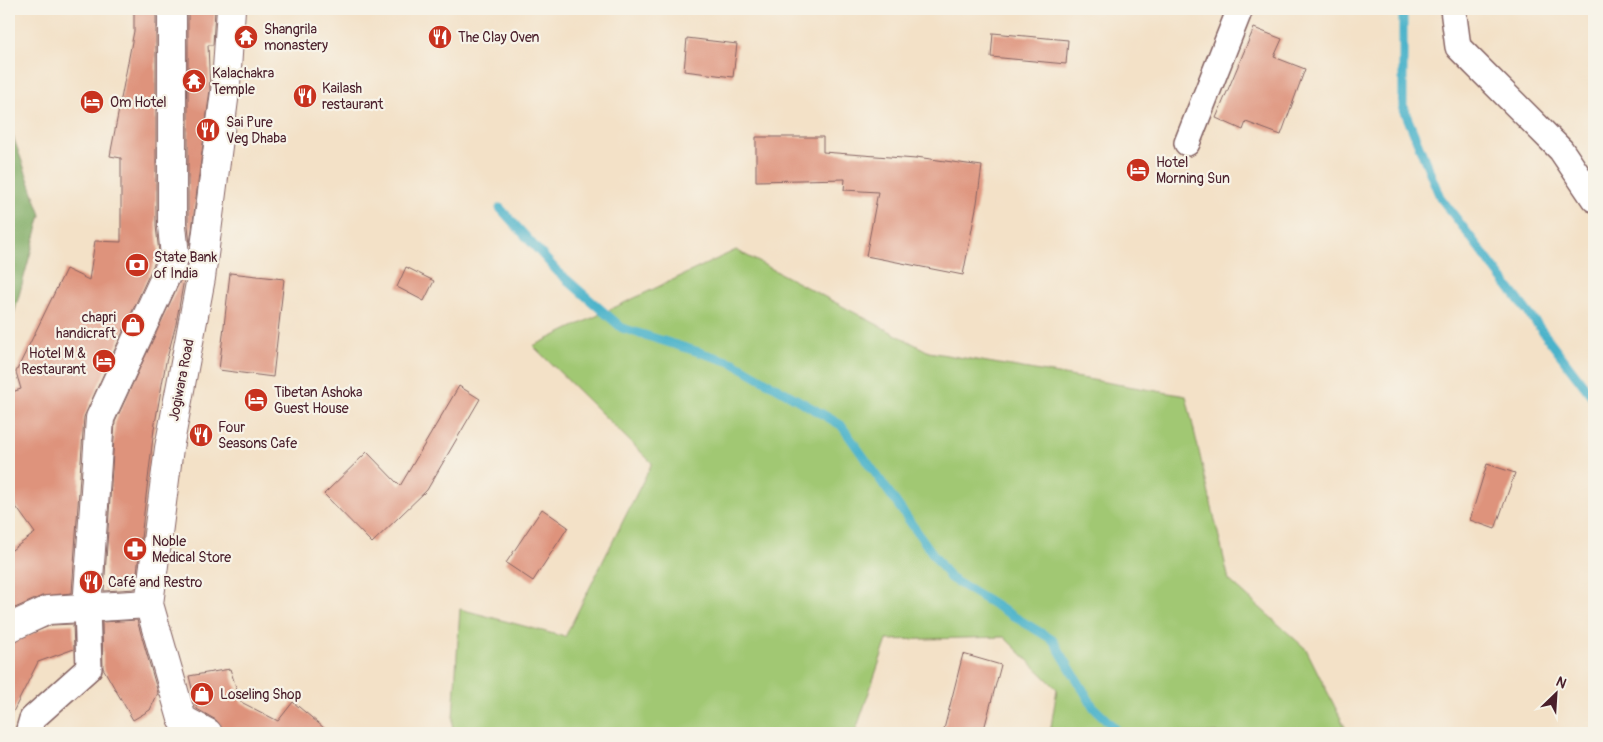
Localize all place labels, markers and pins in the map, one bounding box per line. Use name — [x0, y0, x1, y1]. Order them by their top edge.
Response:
place label: Shangrila monastery — [264, 21, 328, 54]
temple icon: Shangrila monastery — [233, 24, 259, 50]
restaurant icon: The Clay Oven — [427, 24, 453, 50]
place label: The Clay Oven — [458, 29, 540, 46]
place label: Kalachakra Temple — [212, 65, 274, 98]
temple icon: Kalachakra Temple — [181, 68, 207, 94]
place label: Kailash restaurant — [322, 80, 384, 113]
restaurant icon: Kailash restaurant — [292, 83, 318, 109]
hotel icon: Om Hotel — [79, 89, 105, 115]
place label: Om Hotel — [110, 94, 167, 111]
place label: Sai Pure Veg Dhaba — [226, 114, 287, 147]
restaurant icon: Sai Pure Veg Dhaba — [195, 117, 221, 143]
place label: Hotel Morning Sun — [1156, 154, 1230, 187]
hotel icon: Hotel Morning Sun — [1125, 157, 1151, 183]
place label: State Bank of India — [154, 249, 217, 282]
bank icon: State Bank of India — [124, 252, 150, 278]
place label: chapri handicraft — [56, 309, 116, 342]
shop icon: chapri handicraft — [120, 312, 146, 338]
place label: Hotel M & Restaurant — [21, 345, 86, 378]
hotel icon: Hotel M & Restaurant — [91, 348, 117, 374]
place label: Tibetan Ashoka Guest House — [274, 384, 363, 417]
hotel icon: Tibetan Ashoka Guest House — [243, 387, 269, 413]
place label: Four Seasons Cafe — [218, 419, 297, 452]
restaurant icon: Four Seasons Cafe — [188, 422, 214, 448]
place label: Noble Medical Store — [152, 533, 231, 566]
pharmacy icon: Noble Medical Store — [122, 536, 148, 562]
restaurant icon: Café and Restro — [78, 569, 104, 595]
place label: Café and Restro — [108, 574, 203, 591]
shop icon: Loseling Shop — [189, 681, 215, 707]
place label: Loseling Shop — [220, 686, 302, 703]

